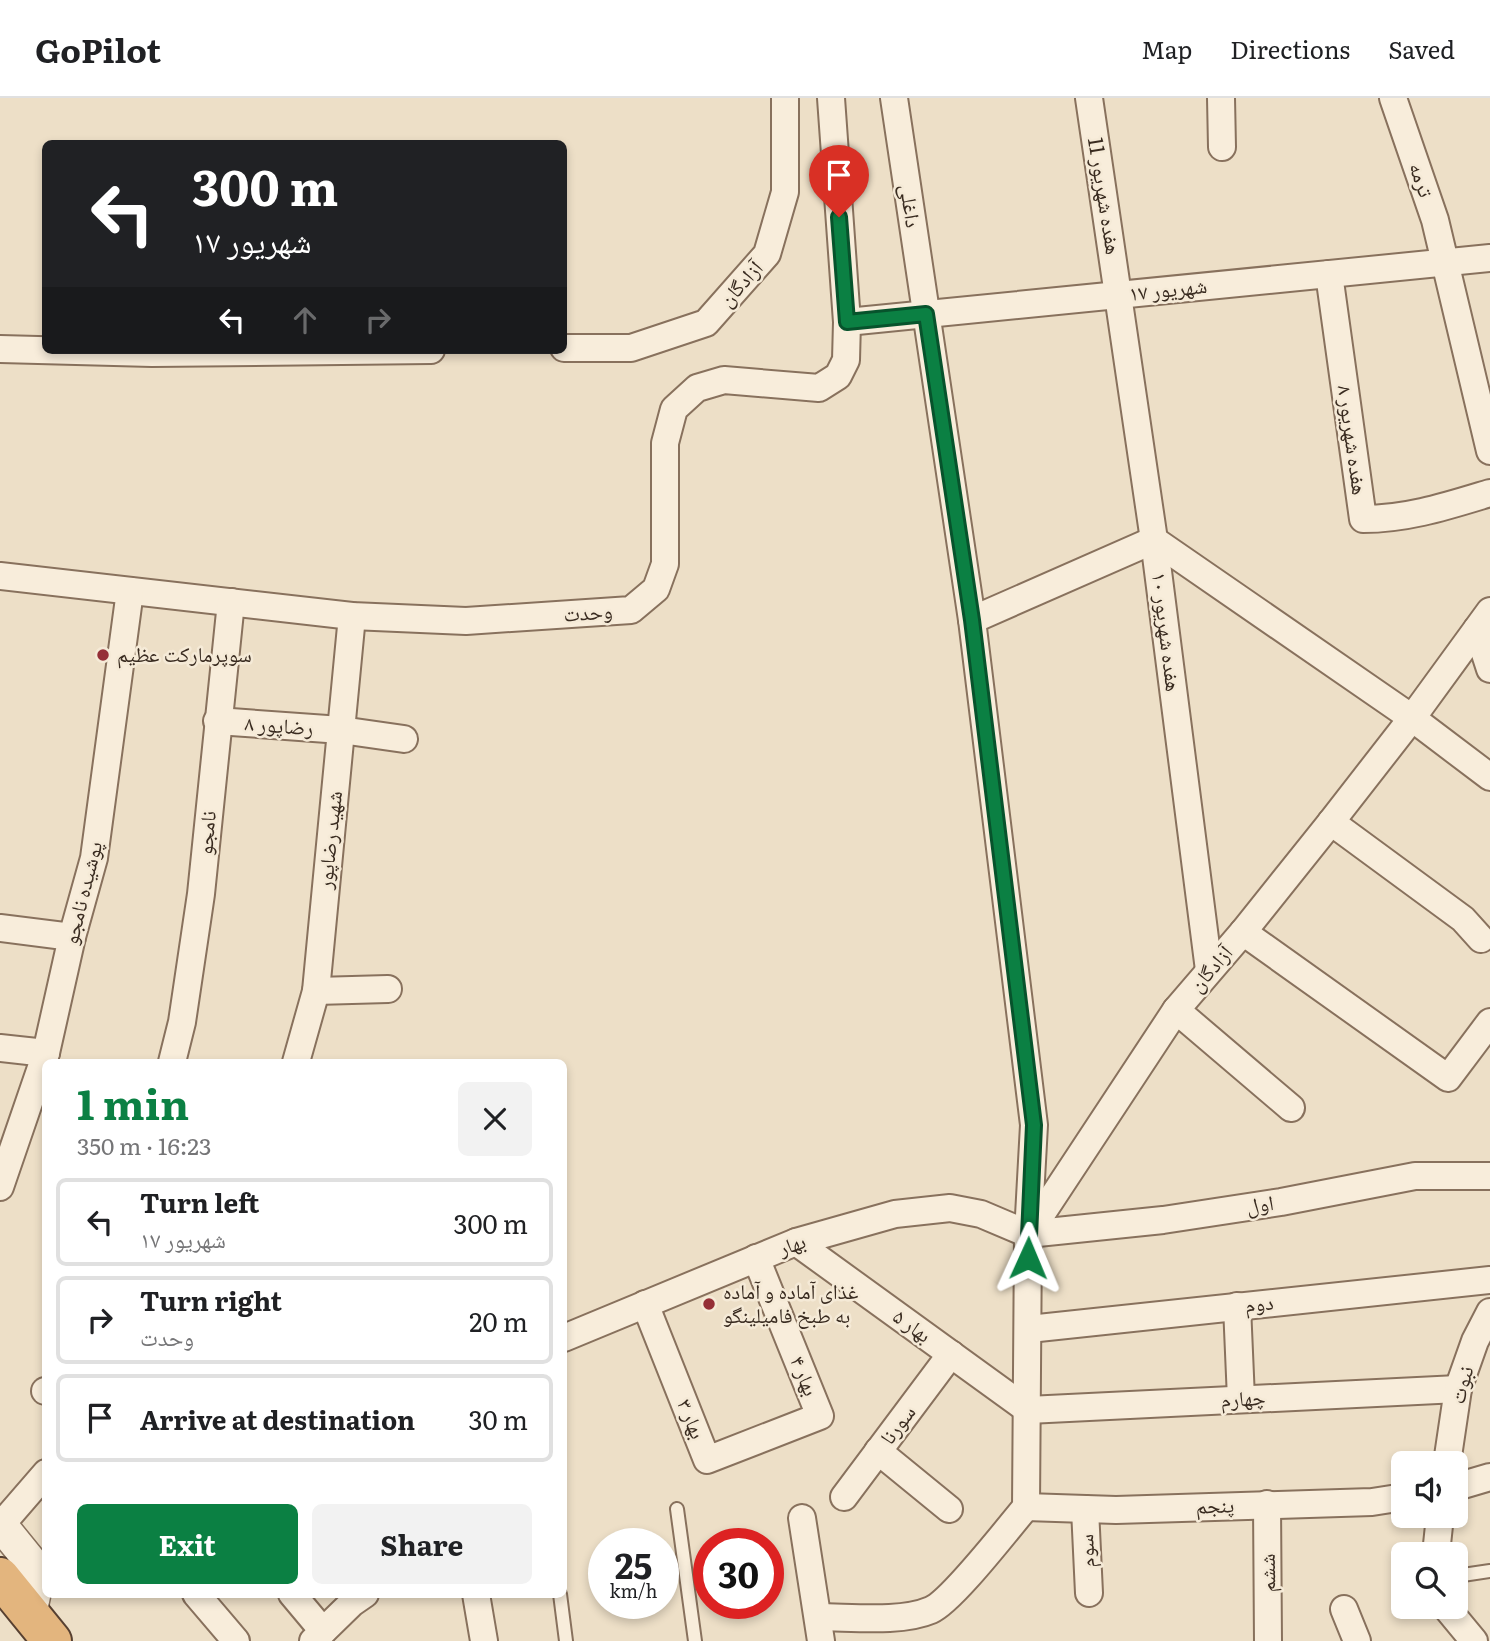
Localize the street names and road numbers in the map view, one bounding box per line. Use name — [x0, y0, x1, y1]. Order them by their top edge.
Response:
street label: هفده شهریور 11 — [1082, 135, 1131, 256]
street label: ترمه — [1403, 158, 1444, 201]
street label: داغلی — [894, 182, 931, 230]
street label: آزادگان — [710, 252, 769, 312]
street label: ۱۷ شهریور — [1127, 268, 1208, 307]
street label: هفده شهریور ۸ — [1331, 383, 1378, 497]
street label: هفده شهریور ۱۰ — [1146, 570, 1191, 693]
street label: وحدت — [562, 593, 614, 628]
street label: رضاپور ۸ — [244, 706, 315, 741]
street label: شهید رضاپور — [307, 789, 348, 891]
street label: نامجو — [187, 809, 222, 856]
street label: پوشیده نامجو — [53, 837, 108, 947]
street label: آزادگان — [1180, 937, 1239, 998]
street label: اول — [1244, 1185, 1276, 1220]
street label: بهار — [772, 1224, 809, 1262]
street label: دوم — [1243, 1285, 1275, 1319]
street label: بهار ۵ — [888, 1299, 939, 1349]
street label: بهار ۴ — [784, 1350, 828, 1400]
street label: نبوت — [1440, 1362, 1479, 1407]
street label: چهارم — [1220, 1380, 1266, 1414]
street label: بهار ۳ — [671, 1393, 715, 1443]
street label: سورنا — [871, 1397, 921, 1450]
street label: پنجم — [1195, 1487, 1235, 1521]
street label: سوم — [1068, 1533, 1102, 1569]
street label: ششم — [1250, 1553, 1282, 1593]

